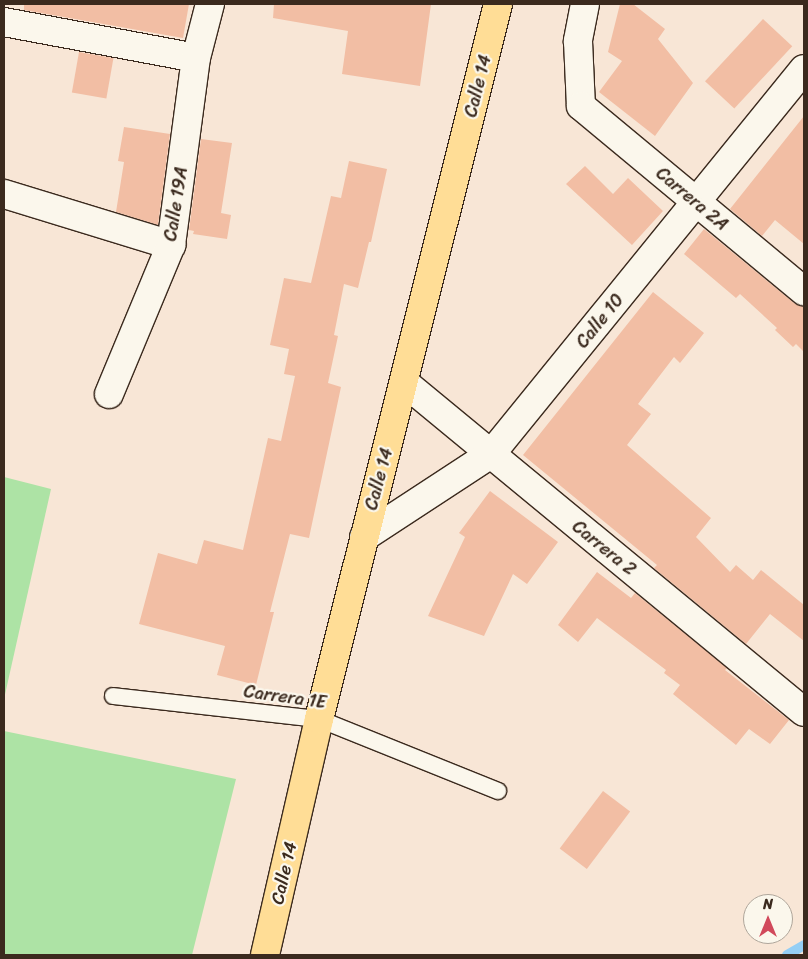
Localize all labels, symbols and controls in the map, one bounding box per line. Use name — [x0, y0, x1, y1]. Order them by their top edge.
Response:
street label: Calle 14 — [460, 53, 496, 119]
street label: Carrera 2A — [652, 163, 732, 235]
street label: Calle 19A — [159, 165, 193, 243]
street label: Calle 10 — [572, 290, 628, 352]
street label: Calle 14 — [360, 446, 398, 512]
street label: Carrera 2 — [568, 516, 640, 580]
street label: Carrera 1E — [242, 681, 328, 713]
street label: Calle 14 — [266, 840, 302, 906]
text: N — [763, 892, 773, 917]
north arrow — [743, 894, 793, 944]

